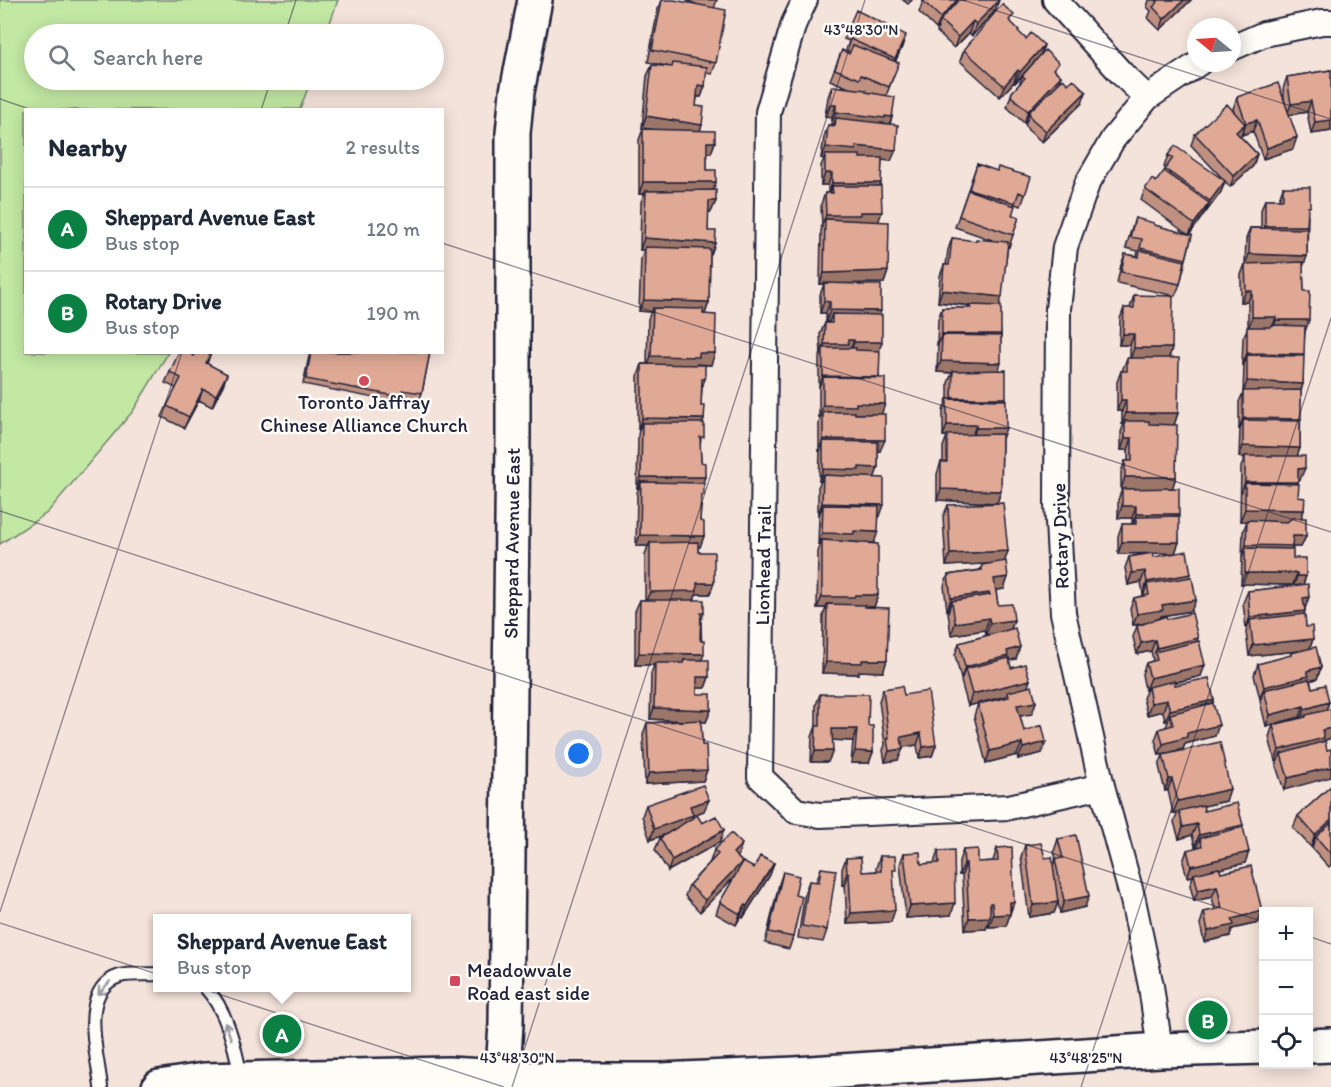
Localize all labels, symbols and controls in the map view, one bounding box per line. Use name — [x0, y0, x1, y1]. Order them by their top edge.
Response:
north arrow — [1187, 18, 1241, 72]
text: 43°48'30"N — [824, 21, 898, 39]
search box — [24, 24, 444, 90]
icon: search — [45, 41, 78, 74]
text: Search here — [93, 44, 203, 71]
text: Nearby — [48, 131, 127, 163]
text: 2 results — [346, 135, 420, 159]
text: Sheppard Avenue East — [105, 204, 315, 231]
text: A — [61, 217, 74, 241]
text: 120 m — [367, 217, 420, 241]
text: Bus stop — [105, 231, 180, 255]
text: Rotary Drive — [105, 288, 222, 315]
text: B — [61, 301, 74, 325]
text: 190 m — [367, 301, 420, 325]
text: Bus stop — [105, 315, 180, 339]
marker: Toronto Jaffray Chinese Alliance Church — [357, 374, 371, 388]
place label: Toronto Jaffray Chinese Alliance Church — [260, 390, 468, 437]
street label: Sheppard Avenue East — [499, 448, 525, 639]
street label: Rotary Drive — [1046, 483, 1074, 589]
street label: Lionhead Trail — [750, 504, 776, 626]
your location — [564, 739, 593, 768]
map controls — [1259, 907, 1313, 1069]
button: + — [1259, 907, 1313, 961]
popup — [153, 914, 411, 992]
text: Sheppard Avenue East — [177, 928, 387, 955]
text: Bus stop — [177, 955, 252, 979]
place label: Meadowvale Road east side — [467, 958, 590, 1005]
button: − — [1259, 961, 1313, 1015]
marker: Meadowvale Road east side — [448, 974, 462, 988]
one-way arrow — [97, 981, 111, 996]
pin: B — [1188, 998, 1228, 1042]
pin: A — [262, 1012, 302, 1056]
button: locate — [1259, 1015, 1313, 1069]
one-way arrow — [222, 1022, 233, 1041]
text: 43°48'30"N — [480, 1049, 554, 1067]
text: 43°48'25"N — [1049, 1049, 1123, 1067]

